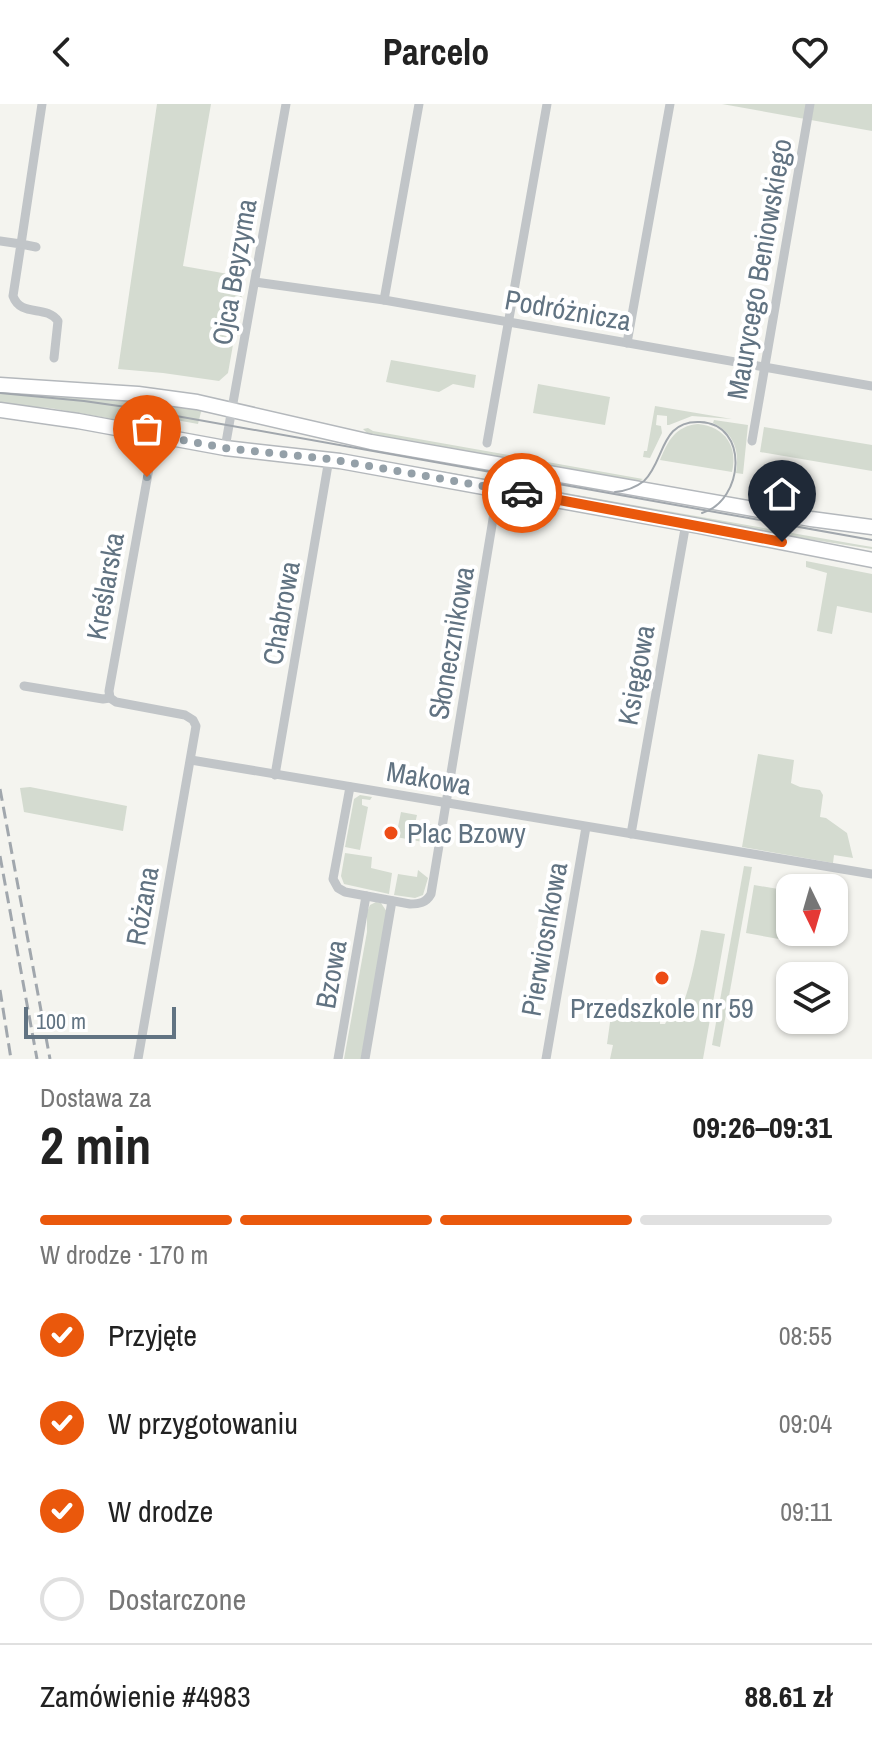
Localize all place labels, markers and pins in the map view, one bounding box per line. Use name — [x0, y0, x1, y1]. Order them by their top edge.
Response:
pin — [113, 395, 181, 477]
pin — [748, 460, 816, 542]
place label: Plac Bzowy — [407, 814, 526, 852]
marker: Plac Bzowy — [382, 824, 400, 842]
marker: Przedszkole nr 59 — [653, 969, 671, 987]
place label: Przedszkole nr 59 — [570, 989, 754, 1027]

